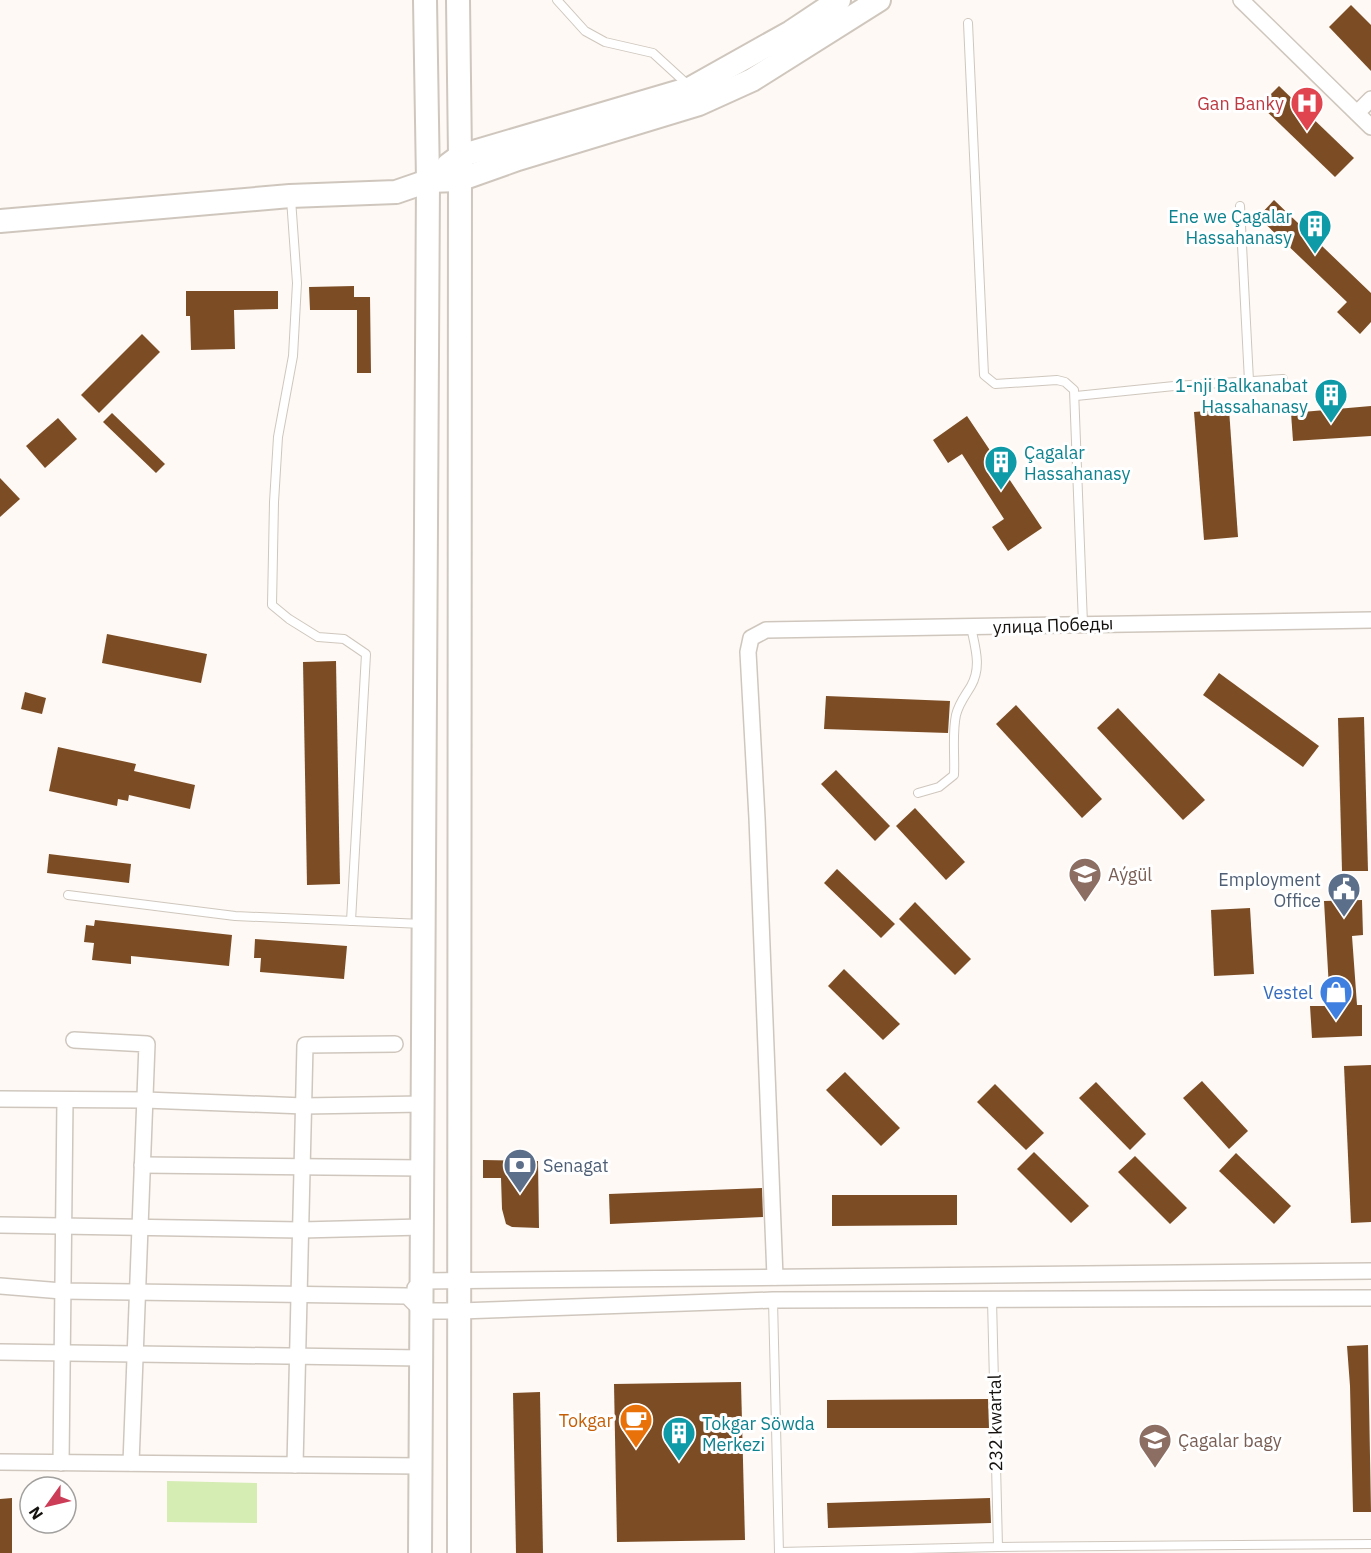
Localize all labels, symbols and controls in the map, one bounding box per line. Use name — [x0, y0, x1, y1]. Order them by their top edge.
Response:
hospital icon: Gan Banky — [1289, 85, 1325, 132]
place label: Gan Banky — [1197, 92, 1284, 115]
place label: Ene we Çagalar Hassahanasy — [1168, 205, 1292, 249]
building icon: Ene we Çagalar Hassahanasy — [1297, 208, 1333, 255]
place label: 1-nji Balkanabat Hassahanasy — [1175, 374, 1308, 418]
building icon: 1-nji Balkanabat Hassahanasy — [1313, 377, 1349, 424]
place label: Çagalar Hassahanasy — [1024, 441, 1130, 485]
building icon: Çagalar Hassahanasy — [983, 444, 1019, 491]
street label: улица Победы — [992, 611, 1114, 639]
school or university icon: Aýgül — [1067, 856, 1103, 903]
place label: Aýgül — [1108, 863, 1152, 886]
place label: Employment Office — [1218, 868, 1321, 912]
public building icon: Employment Office — [1326, 871, 1362, 918]
shop icon: Vestel — [1318, 974, 1354, 1021]
place label: Vestel — [1263, 981, 1313, 1004]
bank icon: Senagat — [502, 1147, 538, 1194]
place label: Senagat — [543, 1154, 609, 1177]
street label: 232 kwartal — [983, 1374, 1007, 1472]
cafe icon: Tokgar — [618, 1402, 654, 1449]
place label: Tokgar — [559, 1409, 613, 1432]
place label: Tokgar Söwda Merkezi — [702, 1412, 815, 1456]
building icon: Tokgar Söwda Merkezi — [661, 1415, 697, 1462]
school or university icon: Çagalar bagy — [1137, 1422, 1173, 1469]
place label: Çagalar bagy — [1178, 1429, 1282, 1452]
north arrow — [18, 1475, 78, 1535]
text: N — [24, 1503, 47, 1524]

